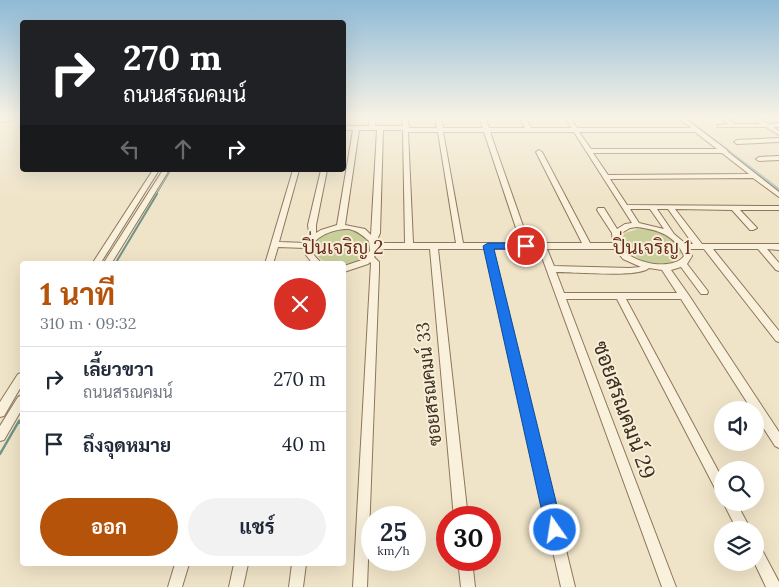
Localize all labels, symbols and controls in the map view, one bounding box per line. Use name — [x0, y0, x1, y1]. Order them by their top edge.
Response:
text: 270 m — [123, 35, 222, 80]
icon: right — [40, 40, 105, 105]
text: ถนนสรณคมน์ — [123, 80, 246, 108]
icon: left — [116, 135, 144, 163]
icon: ahead — [169, 135, 197, 163]
icon: right — [222, 135, 250, 163]
pin — [505, 225, 547, 267]
district label: ปิ่นเจริญ 2 — [302, 231, 384, 259]
district label: ปิ่นเจริญ 1 — [612, 231, 691, 259]
icon: arrive — [512, 232, 540, 260]
text: 1 นาที — [40, 275, 115, 313]
button: close — [274, 278, 326, 330]
text: 310 m · 09:32 — [40, 313, 136, 333]
street label: ซอยสรณคมน์ 33 — [410, 321, 446, 447]
street label: ซอยสรณคมน์ 29 — [587, 337, 662, 483]
text: เลี้ยวขวา — [83, 357, 154, 381]
icon: right — [40, 365, 68, 393]
text: 270 m — [273, 367, 326, 391]
text: ถนนสรณคมน์ — [83, 382, 173, 402]
map controls — [714, 401, 764, 571]
button: sound — [714, 401, 764, 451]
icon: arrive — [40, 430, 68, 458]
text: 40 m — [282, 432, 326, 456]
text: ถึงจุดหมาย — [83, 433, 171, 457]
button: search — [714, 461, 764, 511]
button: ออก — [40, 498, 178, 556]
button: แชร์ — [188, 498, 326, 556]
position arrow — [528, 503, 580, 555]
speed limit sign: 30 — [436, 506, 501, 571]
text: 25 — [380, 516, 407, 548]
button: layers — [714, 521, 764, 571]
text: km/h — [377, 543, 410, 558]

